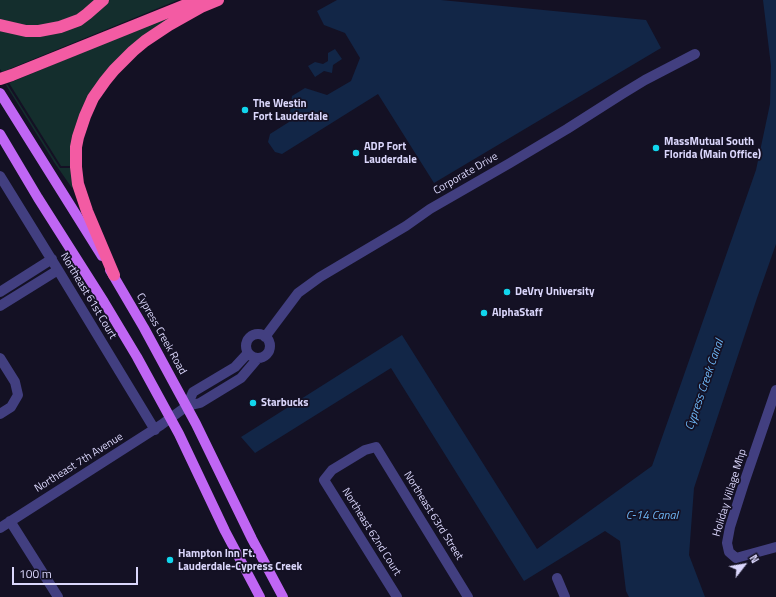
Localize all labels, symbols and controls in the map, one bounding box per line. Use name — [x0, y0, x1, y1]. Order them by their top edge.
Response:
place label: The Westin Fort Lauderdale — [253, 97, 328, 123]
marker: The Westin Fort Lauderdale — [240, 105, 250, 115]
place label: MassMutual South Florida (Main Office) — [664, 135, 761, 161]
place label: ADP Fort Lauderdale — [364, 140, 417, 166]
marker: MassMutual South Florida (Main Office) — [651, 143, 661, 153]
marker: ADP Fort Lauderdale — [351, 148, 361, 158]
street label: Corporate Drive — [431, 150, 501, 198]
street label: Northeast 61st Court — [57, 251, 119, 341]
place label: DeVry University — [515, 285, 594, 299]
marker: DeVry University — [502, 287, 512, 297]
street label: Cypress Creek Road — [133, 291, 189, 377]
place label: AlphaStaff — [492, 306, 543, 320]
marker: AlphaStaff — [479, 308, 489, 318]
water label: Cypress Creek Canal — [683, 338, 727, 432]
place label: Starbucks — [261, 396, 308, 410]
marker: Starbucks — [248, 398, 258, 408]
street label: Northeast 7th Avenue — [32, 430, 126, 496]
street label: Holiday Village Mhp — [710, 448, 750, 538]
street label: Northeast 63rd Street — [400, 469, 466, 563]
street label: Northeast 62nd Court — [339, 486, 403, 578]
water label: C-14 Canal — [626, 509, 678, 523]
north arrow — [724, 545, 764, 585]
place label: Hampton Inn Ft. Lauderdale-Cypress Creek — [178, 547, 302, 573]
text: N — [745, 551, 763, 566]
marker: Hampton Inn Ft. Lauderdale-Cypress Creek — [165, 555, 175, 565]
scale bar — [14, 559, 140, 585]
text: 100 m — [19, 564, 52, 583]

